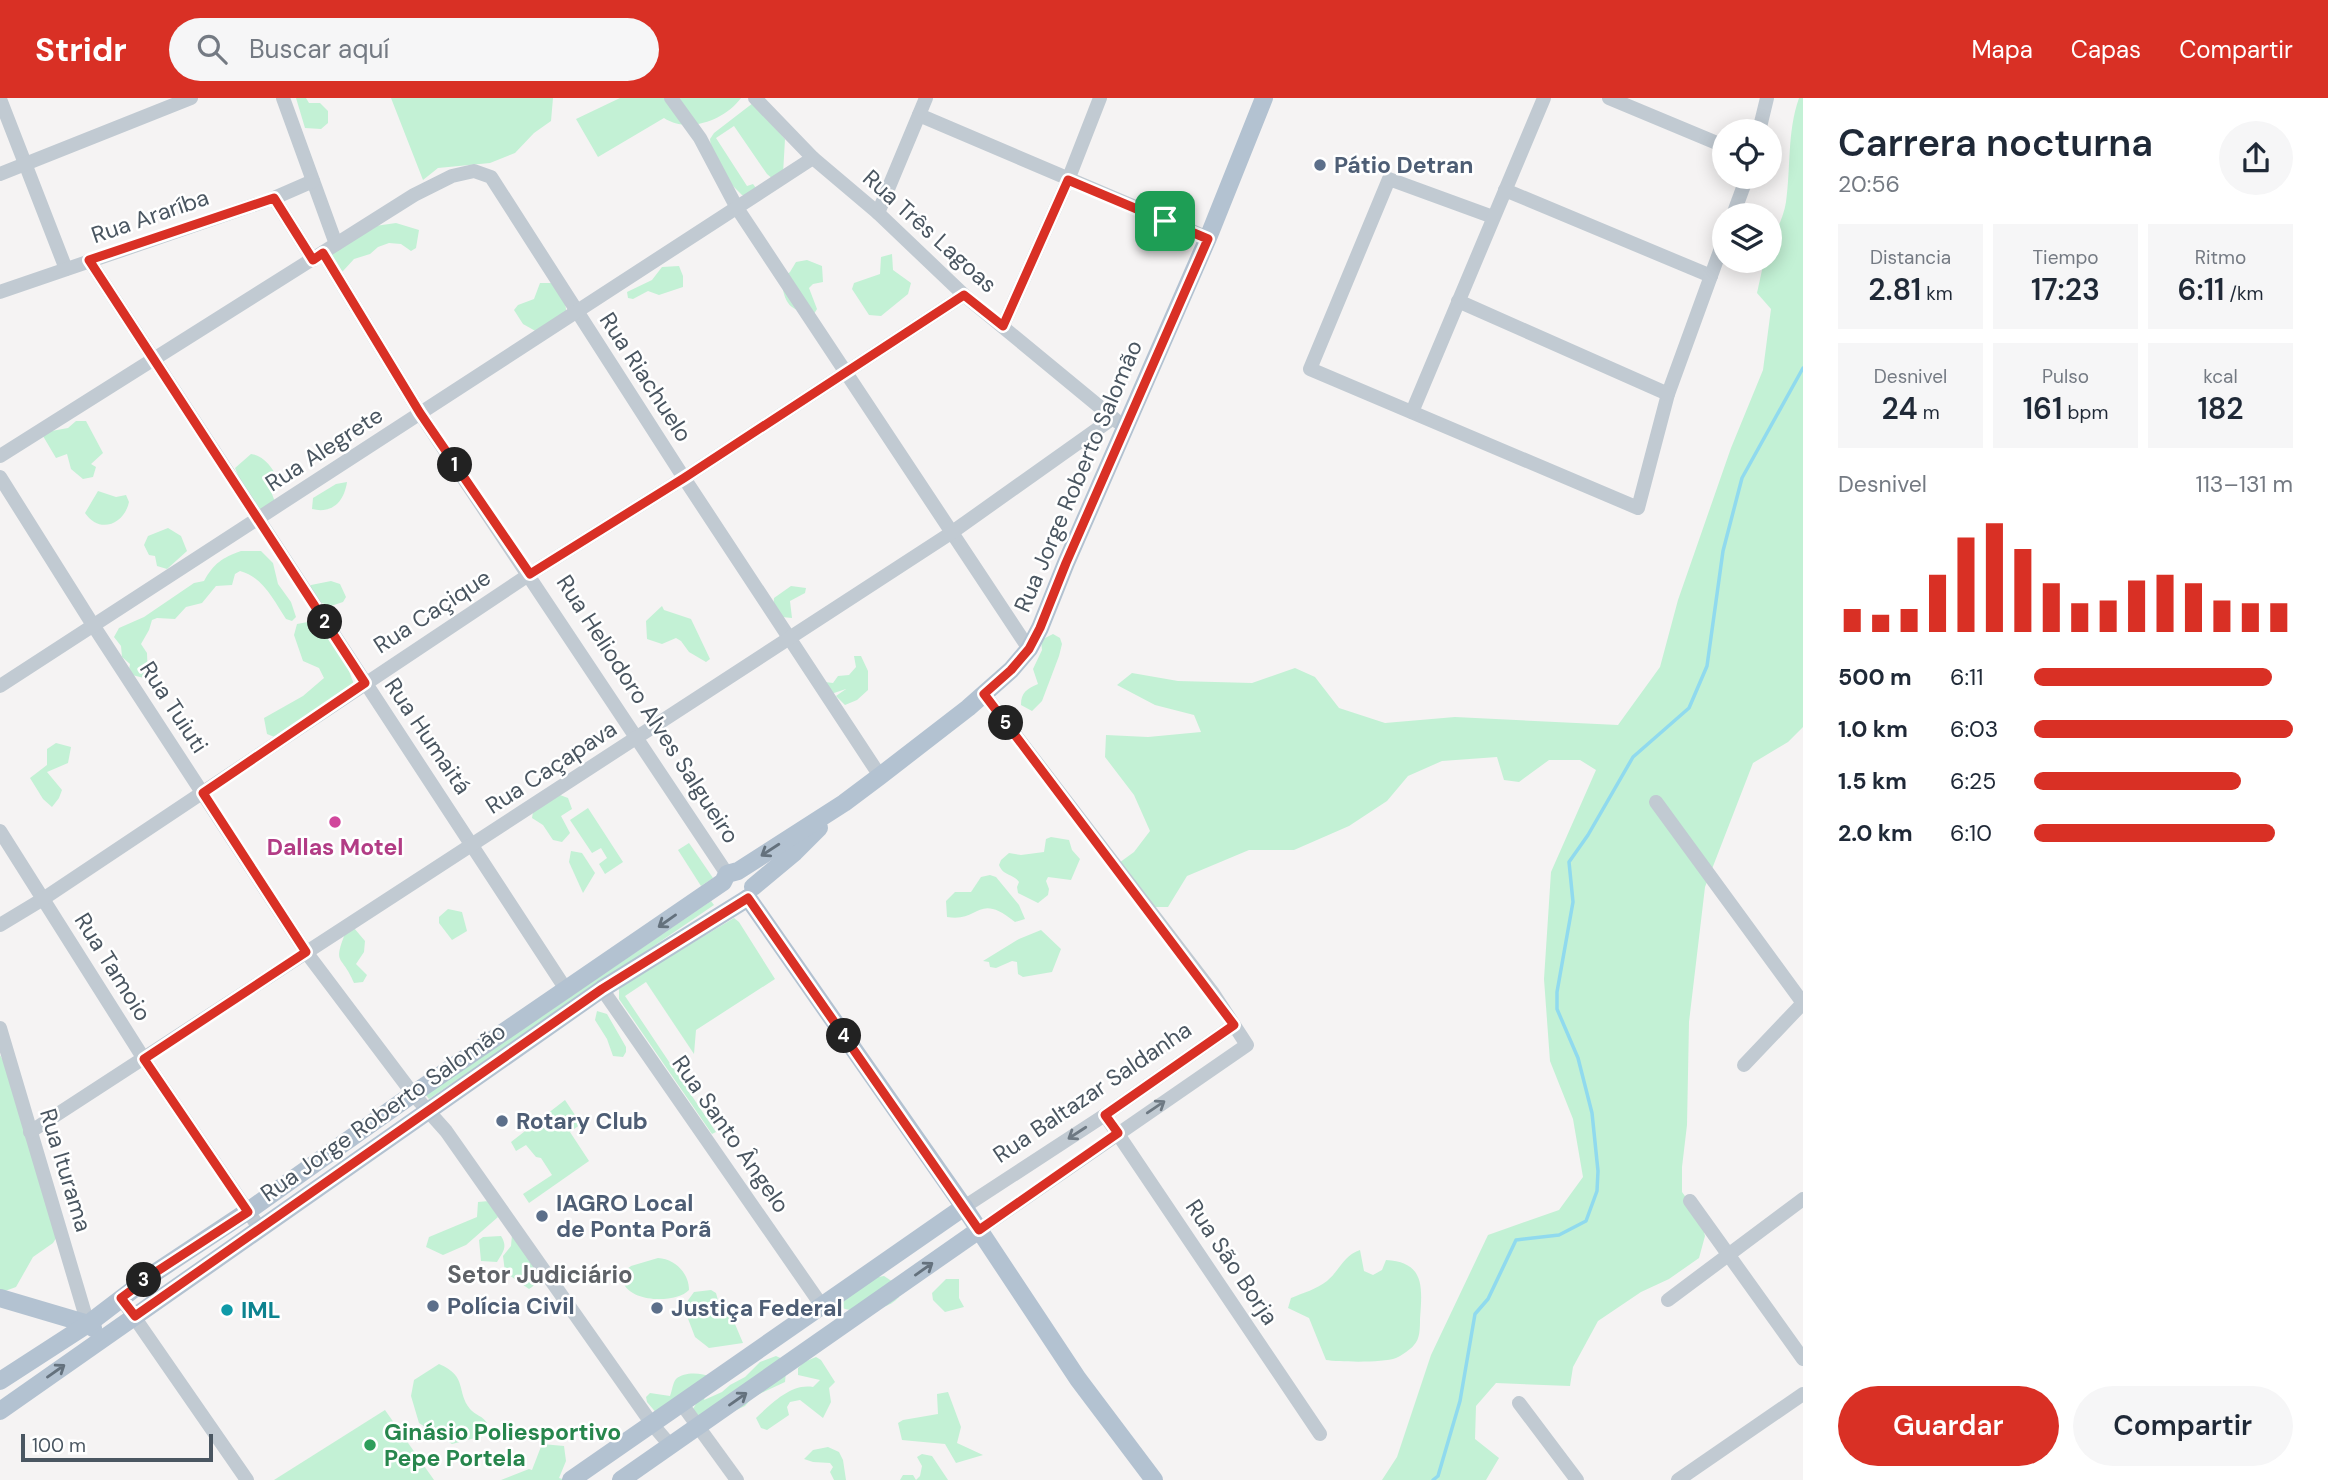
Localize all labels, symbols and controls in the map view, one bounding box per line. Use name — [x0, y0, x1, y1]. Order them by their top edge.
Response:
search box — [169, 18, 659, 81]
text: Stridr — [35, 28, 127, 71]
icon: search — [193, 30, 231, 68]
text: Buscar aquí — [249, 32, 389, 66]
text: Mapa — [1971, 34, 2033, 65]
text: Capas — [2071, 34, 2141, 65]
text: Compartir — [2179, 34, 2293, 65]
text: Carrera nocturna — [1838, 118, 2153, 168]
map controls — [1712, 119, 1782, 273]
button: locate — [1712, 119, 1782, 189]
button: share — [2219, 121, 2293, 195]
place label: Pátio Detran — [1334, 150, 1473, 180]
marker: Pátio Detran — [1312, 157, 1328, 173]
street label: Rua Três Lagoas — [857, 163, 1003, 299]
text: 20:56 — [1838, 169, 1900, 199]
street label: Rua Araríba — [87, 182, 213, 250]
pin — [1135, 191, 1195, 251]
icon: arrive — [1146, 202, 1184, 240]
button: layers — [1712, 203, 1782, 273]
text: Distancia — [1870, 245, 1951, 270]
text: Tiempo — [2032, 245, 2099, 270]
text: Ritmo — [2195, 245, 2246, 270]
text: 2.81 — [1868, 270, 1921, 309]
text: 17:23 — [2031, 270, 2100, 309]
text: 6:11 — [2177, 270, 2225, 309]
text: km — [1921, 281, 1953, 306]
text: /km — [2225, 281, 2264, 306]
street label: Rua Riachuelo — [593, 307, 699, 447]
street label: Rua Jorge Roberto Salomão — [1007, 335, 1149, 617]
text: Desnivel — [1874, 364, 1947, 389]
text: Pulso — [2042, 364, 2089, 389]
text: kcal — [2203, 364, 2238, 389]
text: 24 — [1881, 389, 1918, 428]
text: 161 — [2023, 389, 2063, 428]
text: 182 — [2197, 389, 2244, 428]
street label: Rua Alegrete — [260, 400, 388, 498]
text: m — [1918, 400, 1940, 425]
text: bpm — [2063, 400, 2108, 425]
pin: 1 — [438, 448, 472, 482]
text: 1 — [451, 452, 458, 477]
text: Desnivel — [1838, 469, 1927, 499]
text: 113–131 m — [2196, 469, 2293, 499]
street label: Rua Caçique — [368, 562, 496, 660]
street label: Rua Heliodoro Alves Salgueiro — [550, 569, 746, 849]
pin: 2 — [308, 604, 342, 640]
text: 2 — [319, 609, 330, 634]
street label: Rua Tuiuti — [133, 655, 215, 759]
text: 500 m — [1838, 662, 1912, 692]
text: 6:11 — [1950, 662, 1983, 692]
street label: Rua Humaitá — [378, 672, 478, 800]
pin: 5 — [988, 706, 1024, 740]
text: 5 — [1000, 710, 1011, 735]
street label: Rua Caçapava — [480, 713, 622, 821]
text: 1.0 km — [1838, 714, 1908, 744]
text: 6:03 — [1950, 714, 1998, 744]
text: 1.5 km — [1838, 766, 1907, 796]
text: 6:25 — [1950, 766, 1996, 796]
marker: Dallas Motel — [327, 814, 343, 830]
text: 2.0 km — [1838, 818, 1913, 848]
text: 6:10 — [1950, 818, 1992, 848]
place label: Dallas Motel — [267, 832, 403, 862]
one-way arrow — [761, 843, 780, 857]
street label: Rua Tamoio — [68, 907, 158, 1027]
one-way arrow — [658, 914, 677, 928]
street label: Rua Baltazar Saldanha — [987, 1014, 1197, 1170]
street label: Rua Jorge Roberto Salomão — [254, 1016, 512, 1208]
pin: 4 — [826, 1018, 862, 1054]
text: 4 — [837, 1023, 850, 1048]
street label: Rua Santo Ângelo — [665, 1049, 797, 1219]
one-way arrow — [1146, 1100, 1165, 1114]
street label: Rua Iturama — [33, 1105, 99, 1235]
place label: Rotary Club — [516, 1106, 648, 1136]
marker: Rotary Club — [494, 1113, 510, 1129]
one-way arrow — [1068, 1127, 1088, 1141]
place label: IAGRO Local de Ponta Porã — [556, 1188, 711, 1244]
street label: Rua São Borja — [1179, 1193, 1285, 1331]
marker: IAGRO Local de Ponta Porã — [534, 1208, 550, 1224]
district label: Setor Judiciário — [447, 1259, 633, 1290]
pin: 3 — [127, 1262, 162, 1298]
one-way arrow — [914, 1262, 933, 1276]
text: 3 — [138, 1267, 149, 1292]
place label: Polícia Civil — [447, 1291, 575, 1321]
place label: Justiça Federal — [671, 1293, 843, 1323]
place label: IML — [241, 1295, 280, 1325]
marker: Polícia Civil — [425, 1298, 441, 1314]
marker: Justiça Federal — [649, 1300, 665, 1316]
marker: IML — [219, 1302, 235, 1318]
one-way arrow — [46, 1364, 65, 1378]
button: Guardar — [1838, 1386, 2059, 1466]
button: Compartir — [2073, 1386, 2293, 1466]
one-way arrow — [728, 1392, 747, 1406]
place label: Ginásio Poliesportivo Pepe Portela — [384, 1417, 621, 1473]
scale bar — [21, 1431, 214, 1463]
text: 100 m — [32, 1433, 86, 1458]
marker: Ginásio Poliesportivo Pepe Portela — [362, 1437, 378, 1453]

